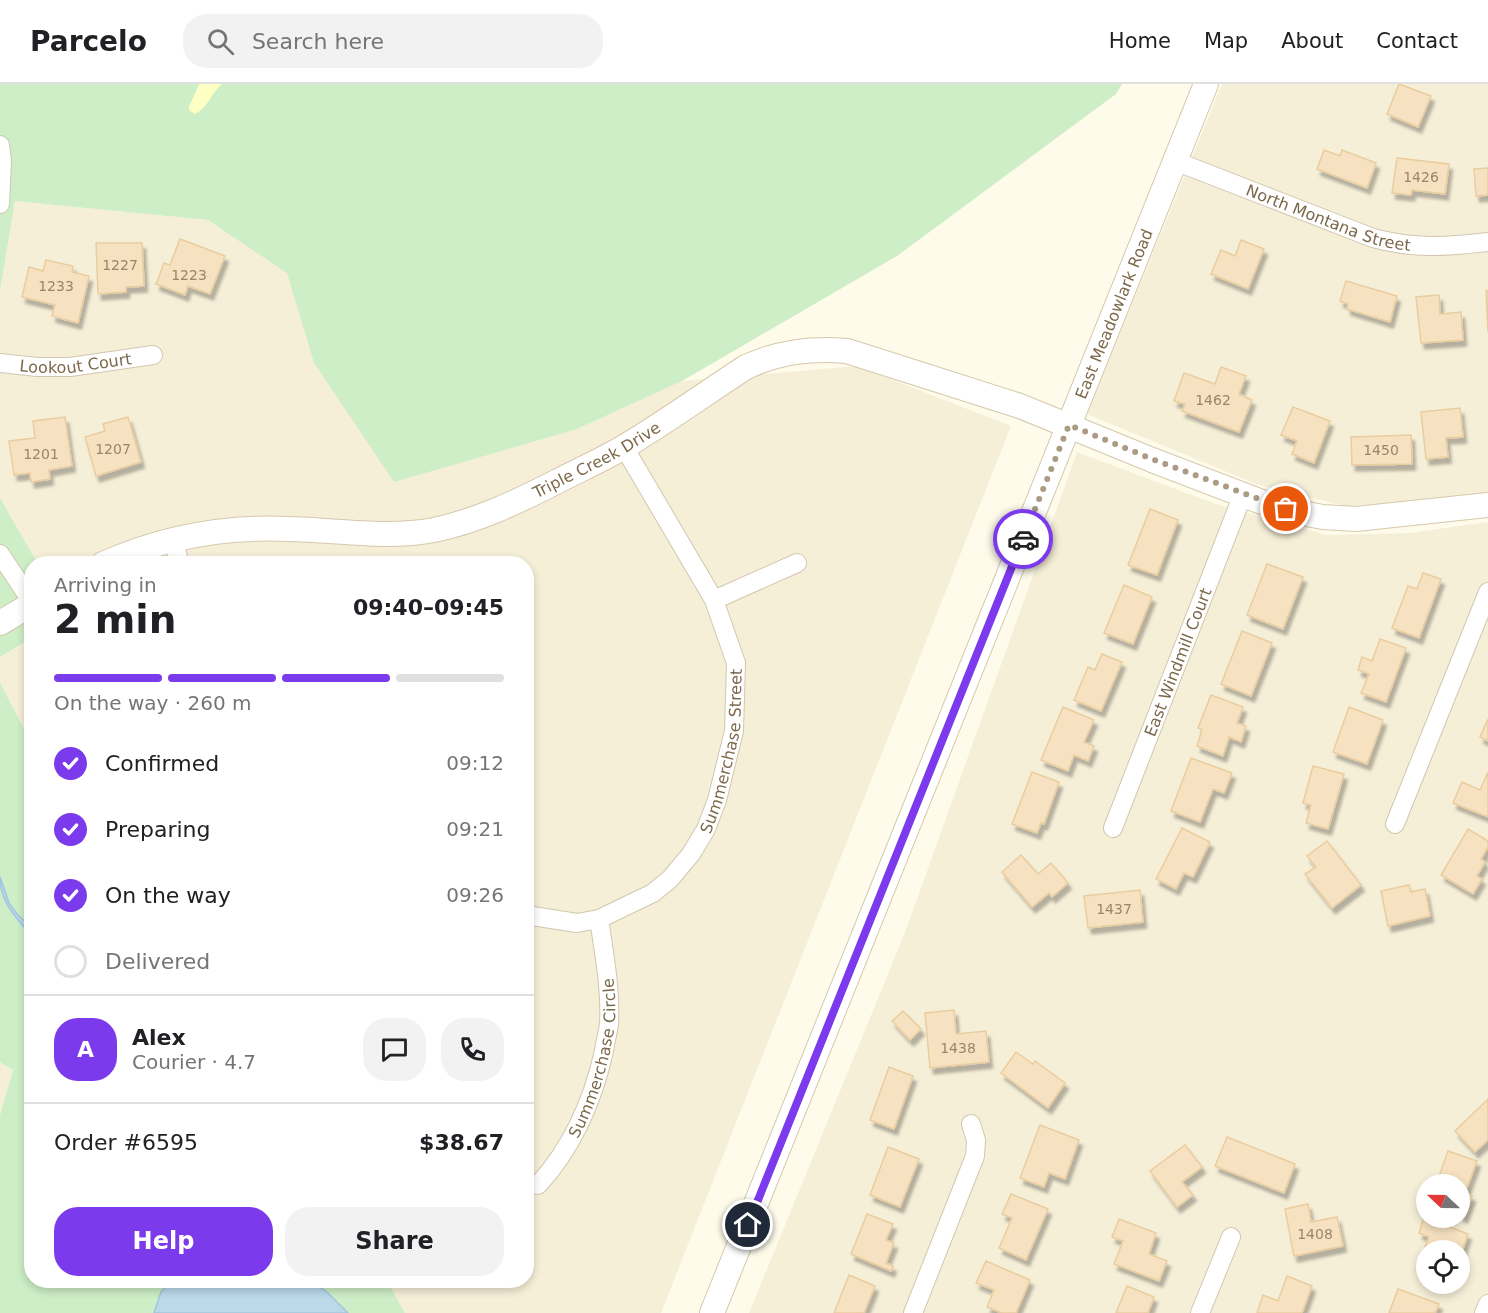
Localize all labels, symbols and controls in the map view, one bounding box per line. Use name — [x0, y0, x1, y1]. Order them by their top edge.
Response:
search box — [183, 14, 603, 68]
text: Parcelo — [30, 25, 147, 58]
icon: search — [204, 25, 237, 58]
text: Search here — [252, 29, 384, 54]
text: Home — [1109, 29, 1171, 53]
text: Map — [1204, 29, 1248, 53]
text: About — [1281, 29, 1343, 53]
text: Contact — [1376, 29, 1458, 53]
house number: 1426 — [1403, 169, 1439, 185]
street label: North Montana Street — [1244, 180, 1412, 254]
street label: East Meadowlark Road — [1071, 226, 1156, 401]
house number: 1227 — [102, 257, 138, 273]
house number: 1223 — [171, 267, 207, 283]
house number: 1233 — [38, 278, 74, 294]
street label: Lookout Court — [19, 349, 133, 377]
house number: 1462 — [1195, 392, 1231, 408]
street label: Triple Creek Drive — [529, 417, 664, 502]
house number: 1207 — [95, 441, 131, 457]
house number: 1450 — [1363, 442, 1399, 458]
house number: 1201 — [23, 446, 59, 462]
pin — [1260, 483, 1311, 534]
icon: bag — [1269, 492, 1302, 525]
courier — [993, 509, 1053, 569]
icon: car — [1007, 523, 1040, 556]
text: Arriving in — [54, 573, 157, 597]
street label: East Windmill Court — [1140, 585, 1215, 739]
text: 09:40–09:45 — [353, 595, 504, 620]
text: 2 min — [54, 597, 176, 642]
street label: Summerchase Street — [696, 668, 745, 836]
text: On the way · 260 m — [54, 691, 252, 715]
icon: check — [54, 747, 87, 780]
text: Confirmed — [105, 751, 219, 776]
text: 09:12 — [446, 751, 504, 775]
icon: check — [54, 813, 87, 846]
text: Preparing — [105, 817, 211, 842]
text: 09:21 — [446, 817, 504, 841]
icon: check — [54, 879, 87, 912]
text: On the way — [105, 883, 231, 908]
text: 09:26 — [446, 883, 504, 907]
house number: 1437 — [1096, 901, 1132, 917]
text: Delivered — [105, 949, 210, 974]
street label: Summerchase Circle — [564, 977, 619, 1141]
button: chat — [363, 1018, 426, 1081]
button: phone — [441, 1018, 504, 1081]
text: Alex — [132, 1025, 186, 1050]
text: A — [77, 1037, 94, 1062]
house number: 1438 — [940, 1040, 976, 1056]
text: Courier · 4.7 — [132, 1050, 256, 1074]
text: Order #6595 — [54, 1130, 198, 1155]
text: $38.67 — [419, 1130, 504, 1155]
north arrow — [1416, 1174, 1470, 1228]
map controls — [1416, 1174, 1470, 1294]
pin — [722, 1199, 773, 1250]
button: Help — [54, 1207, 273, 1276]
button: Share — [285, 1207, 504, 1276]
icon: home — [731, 1208, 764, 1241]
house number: 1408 — [1297, 1226, 1333, 1242]
button: locate — [1416, 1240, 1470, 1294]

